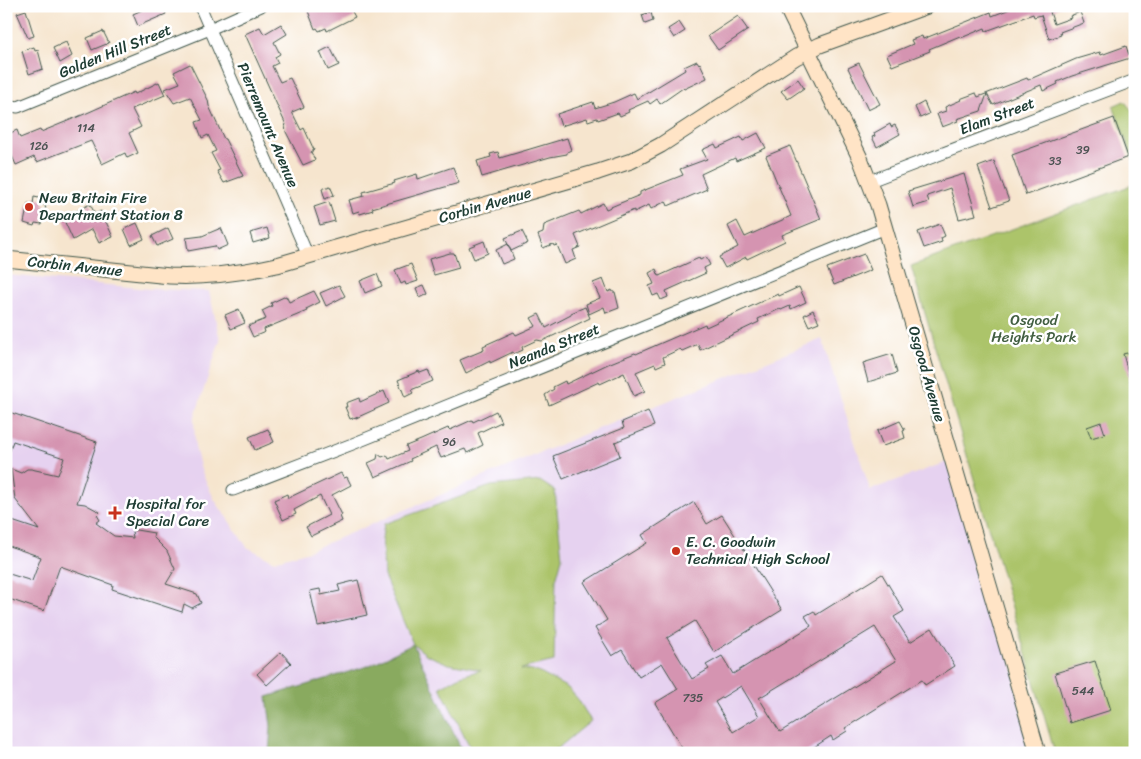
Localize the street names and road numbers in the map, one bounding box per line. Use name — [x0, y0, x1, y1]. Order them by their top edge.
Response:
street label: Golden Hill Street — [55, 16, 176, 85]
street label: Pierremount Avenue — [230, 58, 306, 192]
street label: Elam Street — [956, 90, 1039, 142]
street label: Corbin Avenue — [436, 179, 535, 231]
street label: Corbin Avenue — [26, 248, 124, 284]
street label: Neanda Street — [504, 316, 604, 376]
street label: Osgood Avenue — [901, 323, 953, 426]

